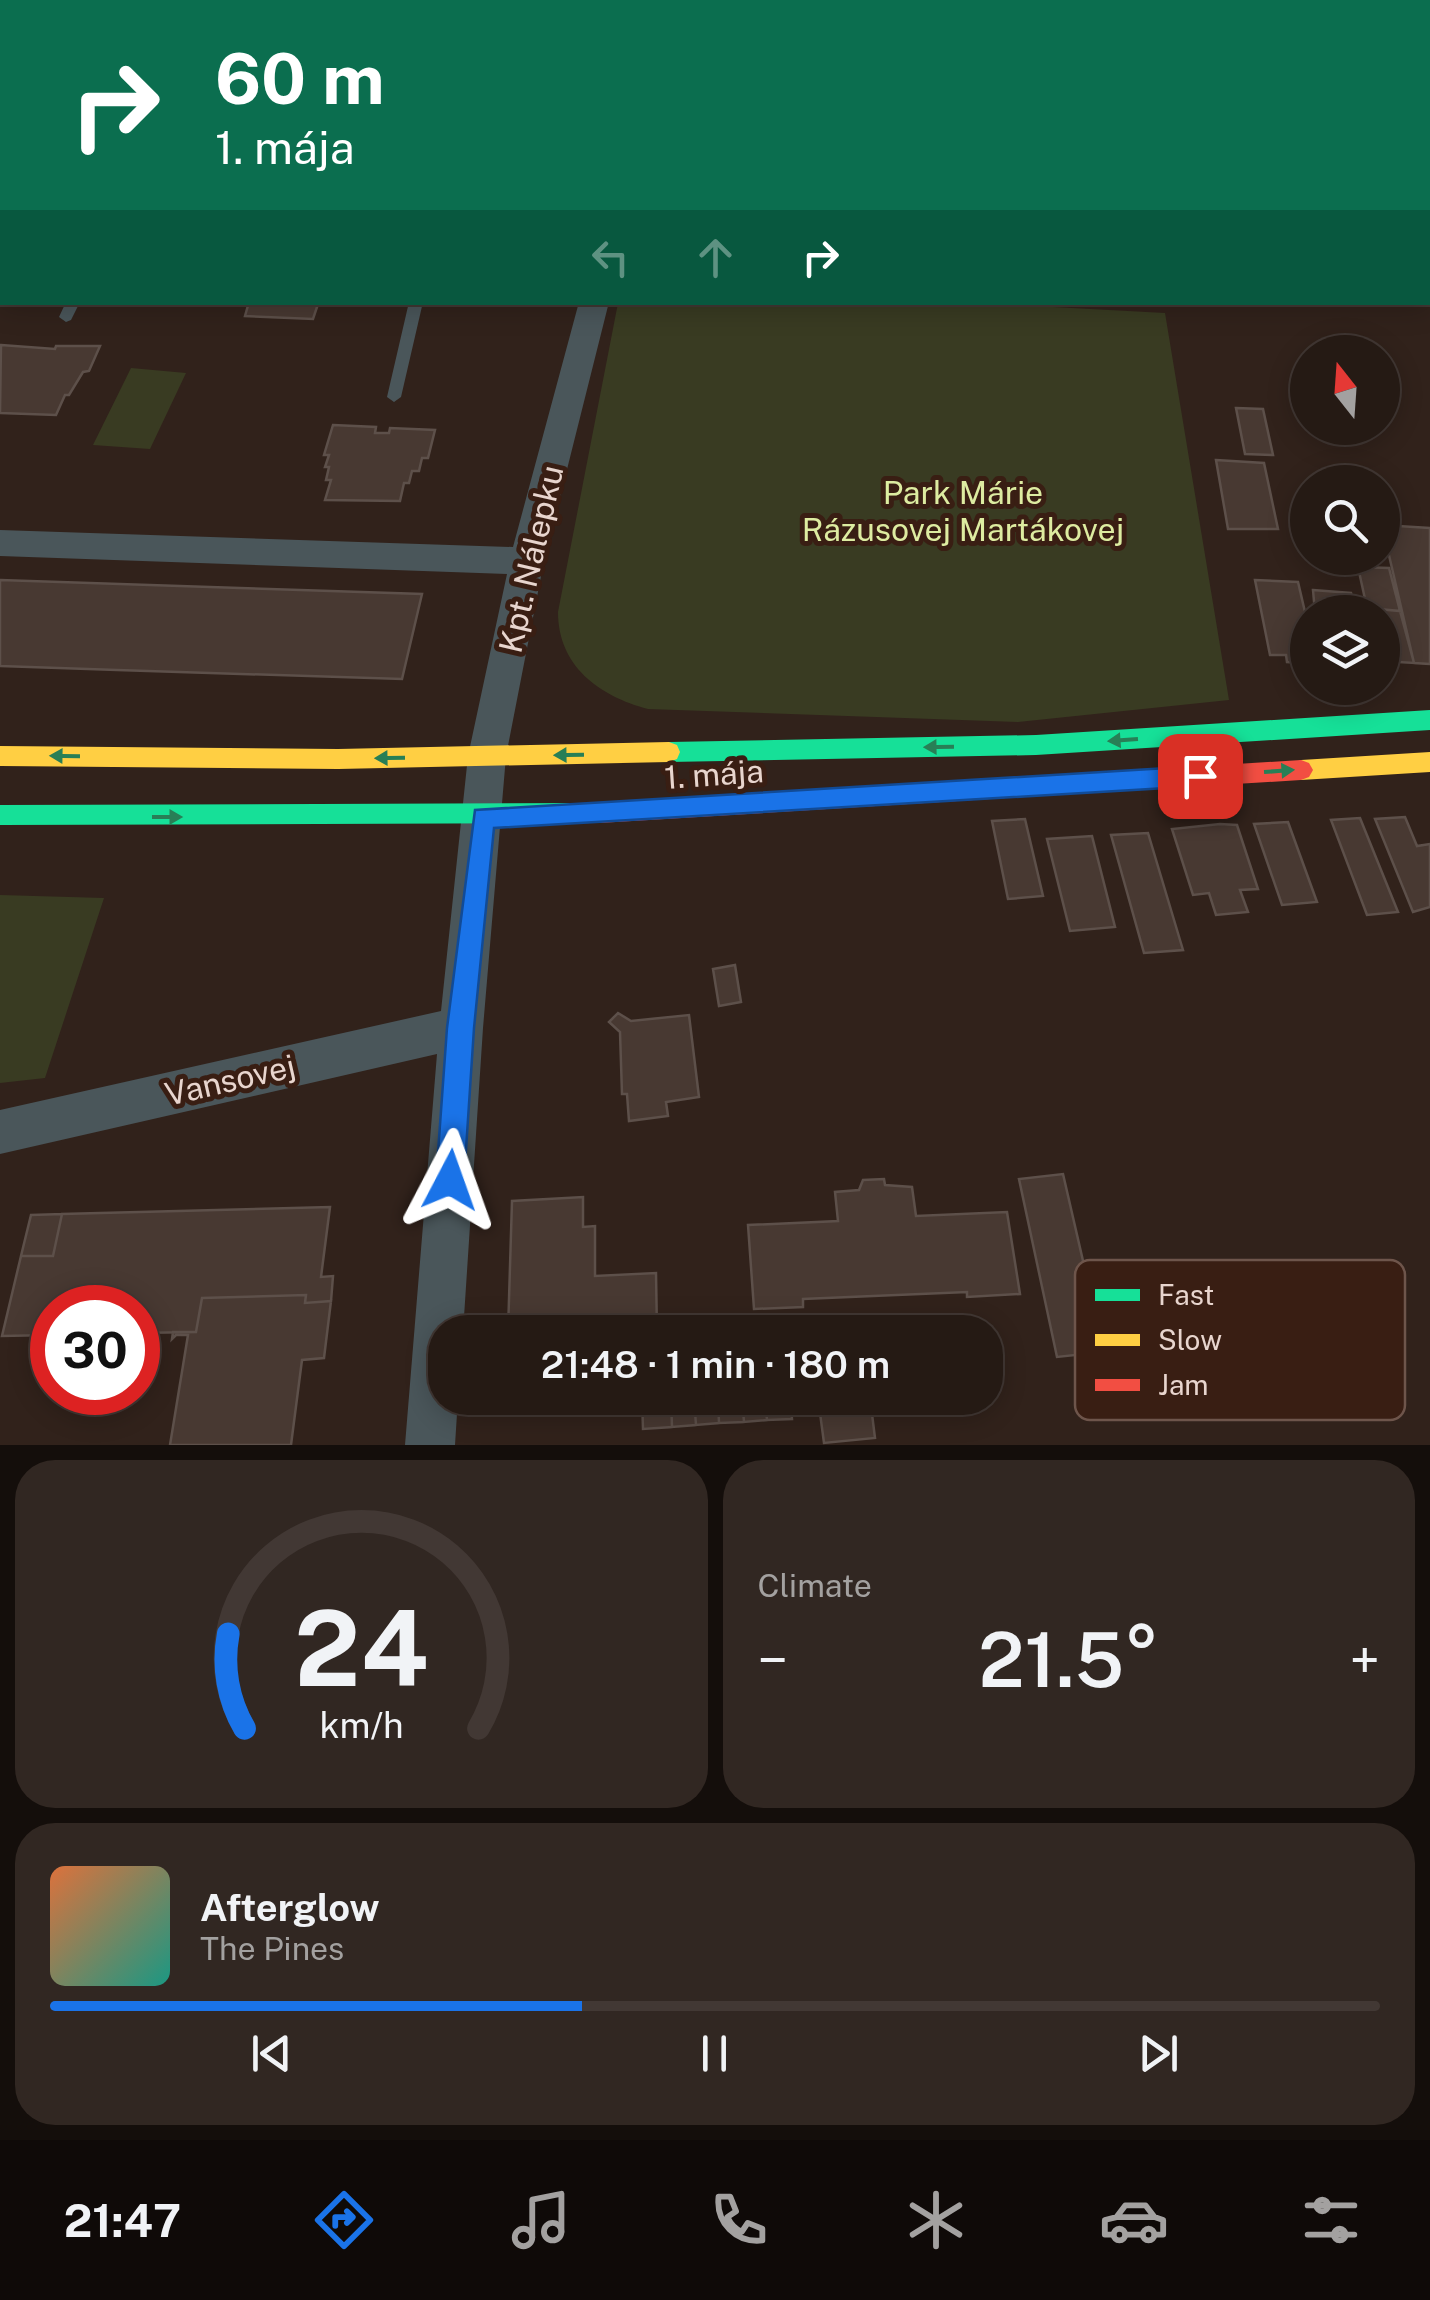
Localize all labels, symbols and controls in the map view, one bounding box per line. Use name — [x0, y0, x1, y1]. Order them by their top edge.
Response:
text: 60 m — [215, 37, 385, 120]
icon: right — [50, 40, 180, 170]
text: 1. mája — [215, 121, 355, 174]
icon: left — [583, 230, 638, 285]
icon: ahead — [688, 230, 743, 285]
icon: right — [793, 230, 848, 285]
north arrow — [1290, 335, 1400, 445]
map controls — [1290, 335, 1400, 705]
street label: Kpt. Nálepku — [491, 462, 571, 656]
button: search — [1290, 465, 1400, 575]
park label: Park Márie Rázusovej Martákovej — [802, 474, 1124, 548]
button: layers — [1290, 595, 1400, 705]
one-way arrow — [1107, 732, 1139, 748]
pin — [1158, 734, 1243, 819]
one-way arrow — [922, 740, 954, 756]
one-way arrow — [48, 748, 80, 764]
one-way arrow — [552, 748, 584, 764]
icon: arrive — [1173, 749, 1228, 804]
one-way arrow — [373, 750, 405, 766]
street label: 1. mája — [663, 752, 765, 796]
one-way arrow — [1264, 763, 1296, 779]
one-way arrow — [152, 809, 184, 825]
street label: Vansovej — [161, 1047, 299, 1113]
position arrow — [398, 1128, 502, 1232]
legend — [1075, 1260, 1405, 1420]
text: Fast — [1158, 1278, 1214, 1311]
speed limit sign: 30 — [30, 1285, 160, 1415]
text: Slow — [1158, 1323, 1222, 1356]
text: 21:48 · 1 min · 180 m — [541, 1342, 890, 1387]
text: Jam — [1158, 1368, 1209, 1401]
text: Climate — [758, 1567, 872, 1604]
text: 24 — [294, 1587, 428, 1709]
text: 21.5° — [978, 1616, 1159, 1704]
text: − — [758, 1628, 788, 1692]
text: + — [1349, 1628, 1380, 1692]
text: km/h — [319, 1704, 403, 1746]
text: Afterglow — [200, 1885, 380, 1930]
text: The Pines — [200, 1930, 344, 1967]
icon: previous — [244, 2026, 299, 2081]
icon: pause — [687, 2026, 742, 2081]
icon: next — [1131, 2026, 1186, 2081]
icon: directions — [309, 2185, 379, 2255]
icon: music — [506, 2185, 576, 2255]
icon: phone — [704, 2185, 774, 2255]
icon: climate — [901, 2185, 971, 2255]
icon: car — [1099, 2185, 1169, 2255]
icon: filters — [1296, 2185, 1366, 2255]
text: 21:47 — [64, 2194, 181, 2247]

